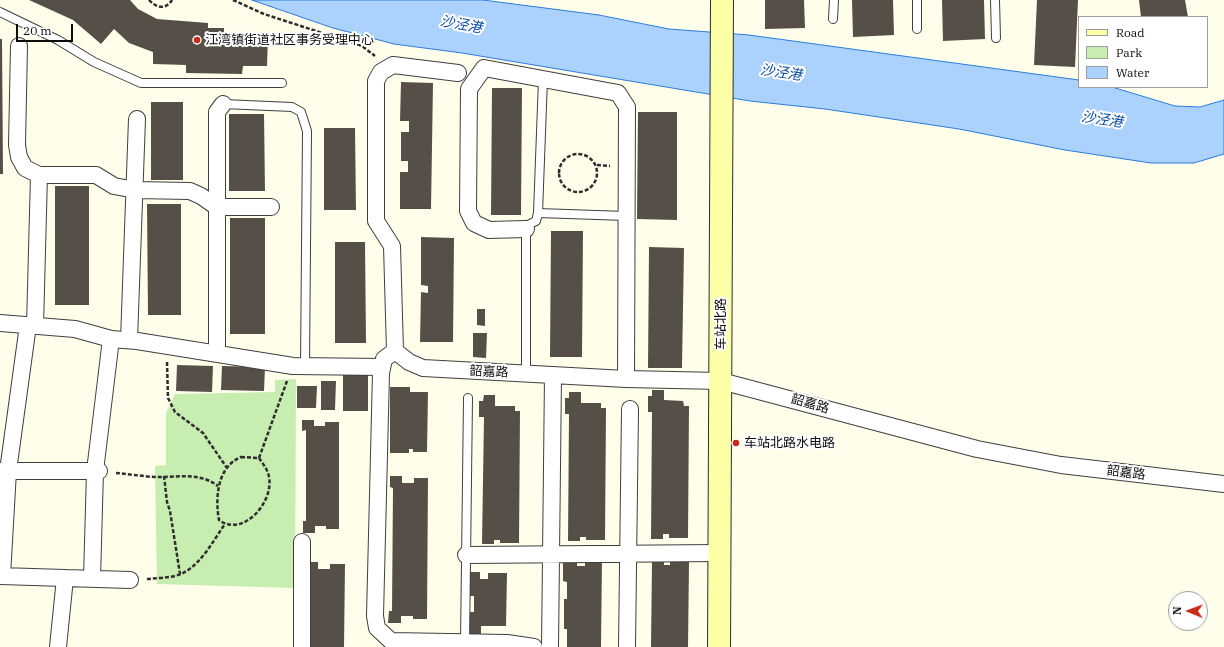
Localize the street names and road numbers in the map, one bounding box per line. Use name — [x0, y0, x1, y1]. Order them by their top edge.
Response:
street label: 车站北路 — [713, 298, 729, 350]
street label: 韶嘉路 — [469, 363, 509, 381]
street label: 韶嘉路 — [789, 391, 831, 417]
street label: 韶嘉路 — [1106, 463, 1146, 483]

